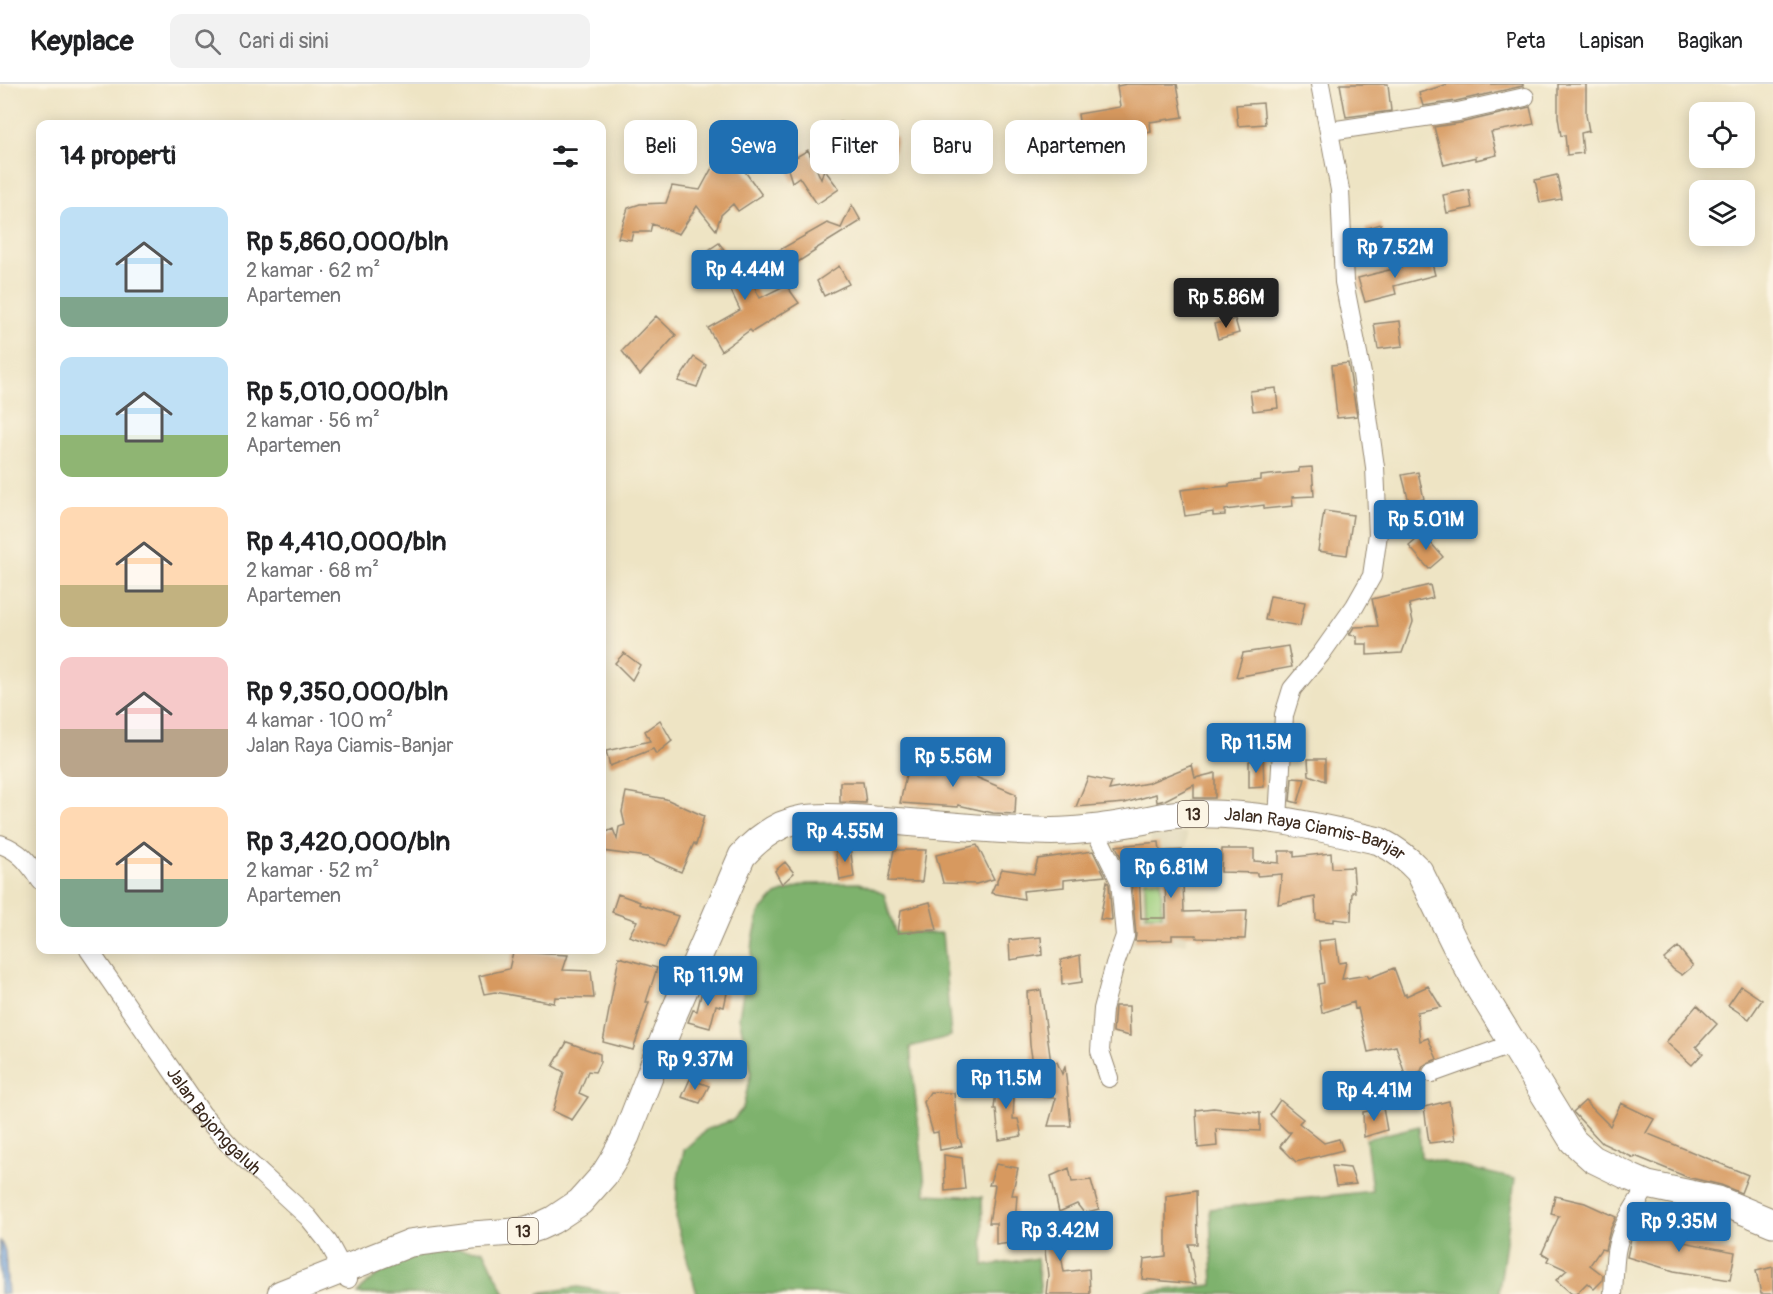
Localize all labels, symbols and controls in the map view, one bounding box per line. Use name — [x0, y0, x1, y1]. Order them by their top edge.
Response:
search box — [170, 14, 590, 68]
text: Keyplace — [30, 24, 134, 59]
icon: search — [191, 25, 224, 58]
text: Cari di sini — [239, 27, 328, 55]
text: Peta — [1505, 28, 1546, 55]
text: Lapisan — [1579, 28, 1644, 55]
text: Bagikan — [1677, 28, 1743, 55]
map controls — [1689, 102, 1755, 246]
button: locate — [1689, 102, 1755, 168]
chip: Beli — [624, 120, 697, 174]
chip: Sewa — [709, 120, 798, 174]
chip: Filter — [810, 120, 899, 174]
chip: Baru — [911, 120, 993, 174]
chip: Apartemen — [1005, 120, 1147, 174]
text: 14 properti — [60, 140, 176, 172]
icon: filters — [549, 140, 582, 173]
button: layers — [1689, 180, 1755, 246]
text: Rp 5,860,000/bln — [246, 226, 449, 258]
pin: Rp 7.52M — [1333, 228, 1457, 279]
icon: home — [108, 231, 180, 303]
text: Rp 7.52M — [1357, 235, 1433, 260]
pin: Rp 4.44M — [683, 250, 807, 301]
text: Rp 4.44M — [706, 257, 784, 282]
text: 2 kamar · 62 m² — [246, 258, 380, 283]
pin: Rp 5.86M — [1164, 278, 1288, 329]
text: Apartemen — [246, 283, 341, 308]
text: Rp 5.86M — [1188, 285, 1264, 310]
text: Rp 5,010,000/bln — [246, 376, 448, 408]
icon: home — [108, 381, 180, 453]
text: 2 kamar · 56 m² — [246, 408, 380, 433]
text: Apartemen — [246, 433, 341, 458]
pin: Rp 5.01M — [1364, 500, 1488, 551]
text: Rp 5.01M — [1388, 507, 1464, 532]
text: Rp 4,410,000/bln — [246, 526, 447, 558]
icon: home — [108, 531, 180, 603]
text: 2 kamar · 68 m² — [246, 558, 379, 583]
text: Apartemen — [246, 583, 341, 608]
text: Rp 9,350,000/bln — [246, 676, 448, 708]
icon: home — [108, 681, 180, 753]
text: 4 kamar · 100 m² — [246, 708, 393, 733]
pin: Rp 11.5M — [1194, 723, 1318, 774]
text: Rp 11.5M — [1221, 730, 1291, 755]
text: Jalan Raya Ciamis-Banjar — [246, 733, 453, 758]
pin: Rp 5.56M — [891, 737, 1015, 788]
text: Rp 5.56M — [914, 744, 992, 769]
road number: 13 — [1178, 801, 1208, 827]
street label: Jalan Raya Ciamis-Banjar — [1223, 803, 1411, 866]
pin: Rp 4.55M — [783, 812, 907, 863]
text: Rp 4.55M — [806, 819, 884, 844]
text: Rp 3,420,000/bln — [246, 826, 450, 858]
icon: home — [108, 831, 180, 903]
pin: Rp 6.81M — [1109, 848, 1233, 899]
text: Rp 6.81M — [1134, 855, 1208, 880]
text: 2 kamar · 52 m² — [246, 858, 379, 883]
text: Apartemen — [246, 883, 341, 908]
pin: Rp 11.9M — [646, 956, 770, 1007]
text: Rp 11.9M — [673, 963, 743, 988]
pin: Rp 9.37M — [633, 1040, 757, 1091]
text: Rp 9.37M — [657, 1047, 733, 1072]
pin: Rp 11.5M — [944, 1059, 1068, 1110]
street label: Jalan Bojonggaluh — [161, 1063, 266, 1180]
text: Rp 11.5M — [971, 1066, 1041, 1091]
pin: Rp 4.41M — [1312, 1071, 1436, 1122]
text: Rp 4.41M — [1336, 1078, 1412, 1103]
pin: Rp 9.35M — [1617, 1202, 1741, 1253]
text: Rp 9.35M — [1641, 1209, 1717, 1234]
pin: Rp 3.42M — [998, 1211, 1122, 1262]
road number: 13 — [508, 1218, 538, 1244]
text: Rp 3.42M — [1021, 1218, 1099, 1243]

